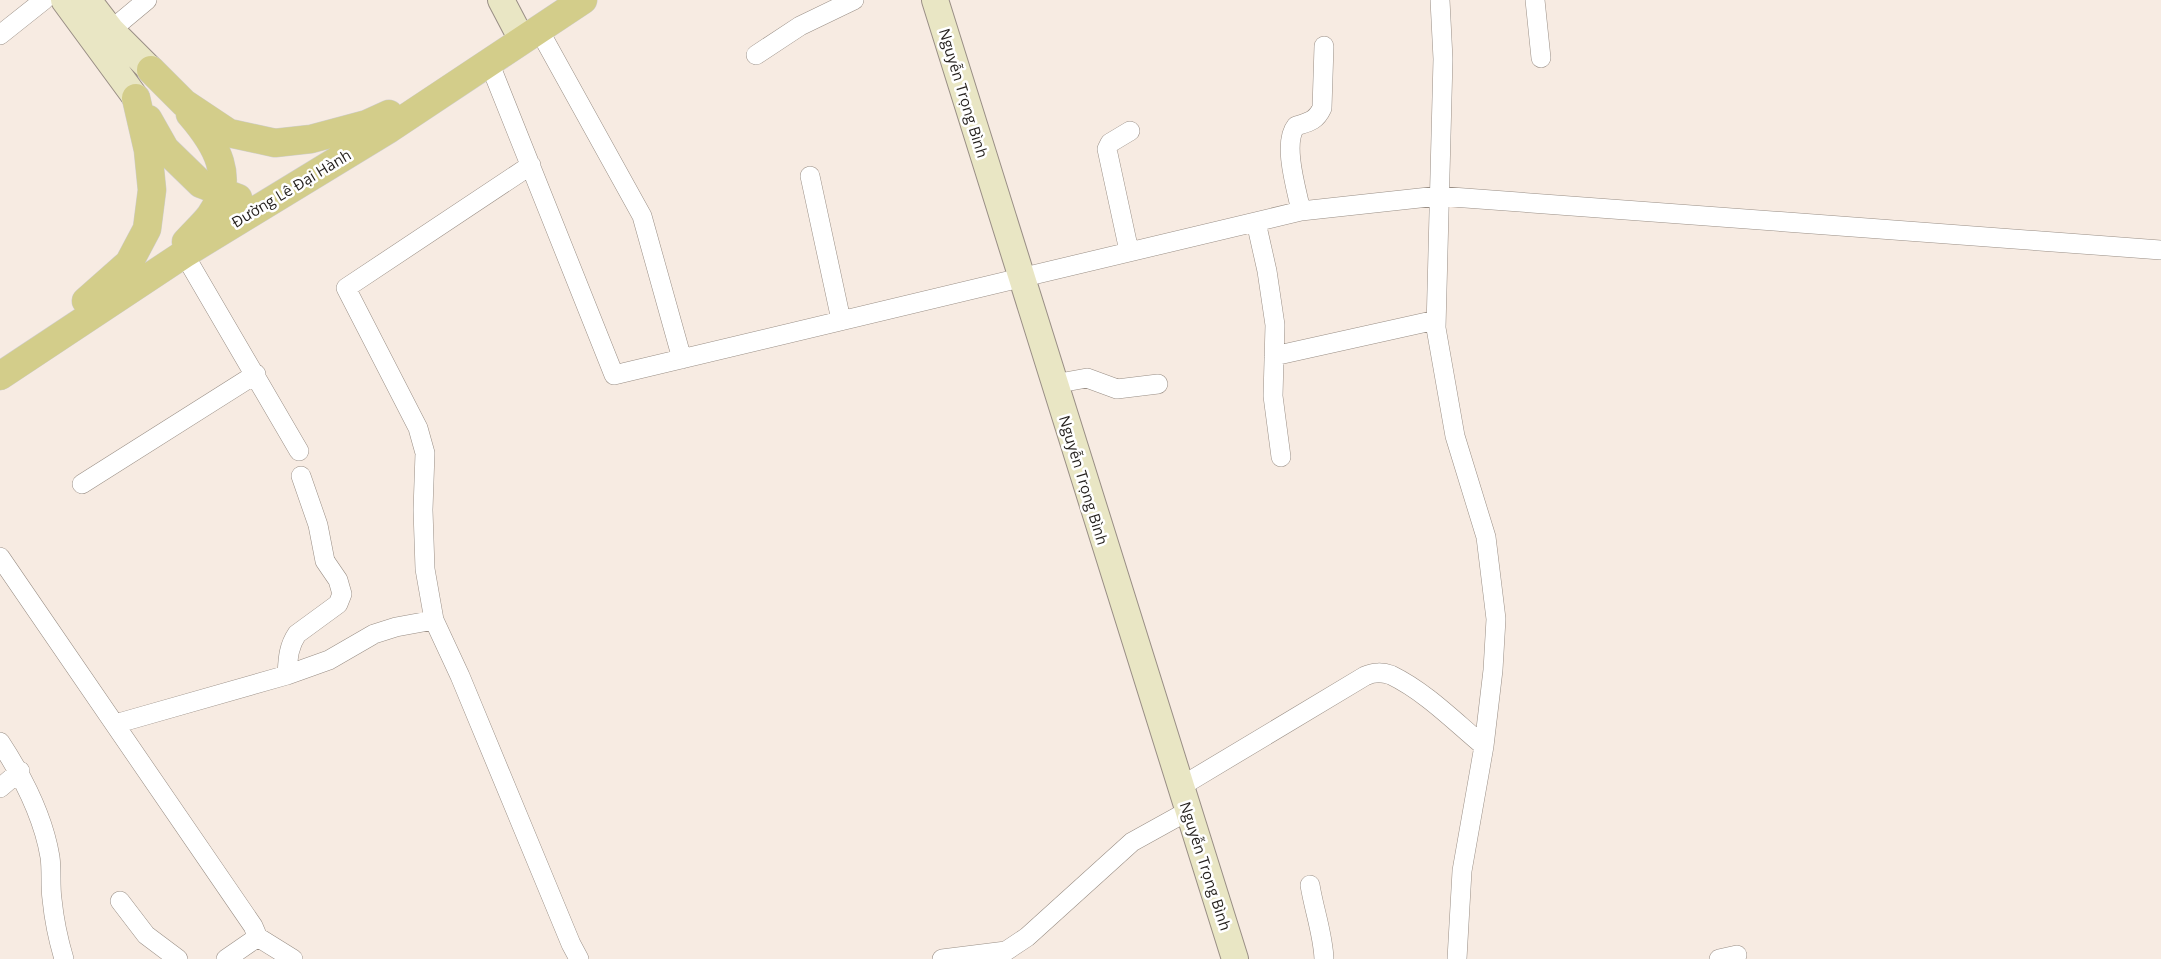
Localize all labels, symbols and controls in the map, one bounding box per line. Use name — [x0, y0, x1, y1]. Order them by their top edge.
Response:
street label: Nguyễn Trọng Bình — [935, 26, 993, 160]
street label: Đường Lê Đại Hành — [228, 144, 354, 232]
street label: Nguyễn Trọng Bình — [1055, 413, 1113, 547]
street label: Nguyễn Trọng Bình — [1176, 799, 1236, 933]

